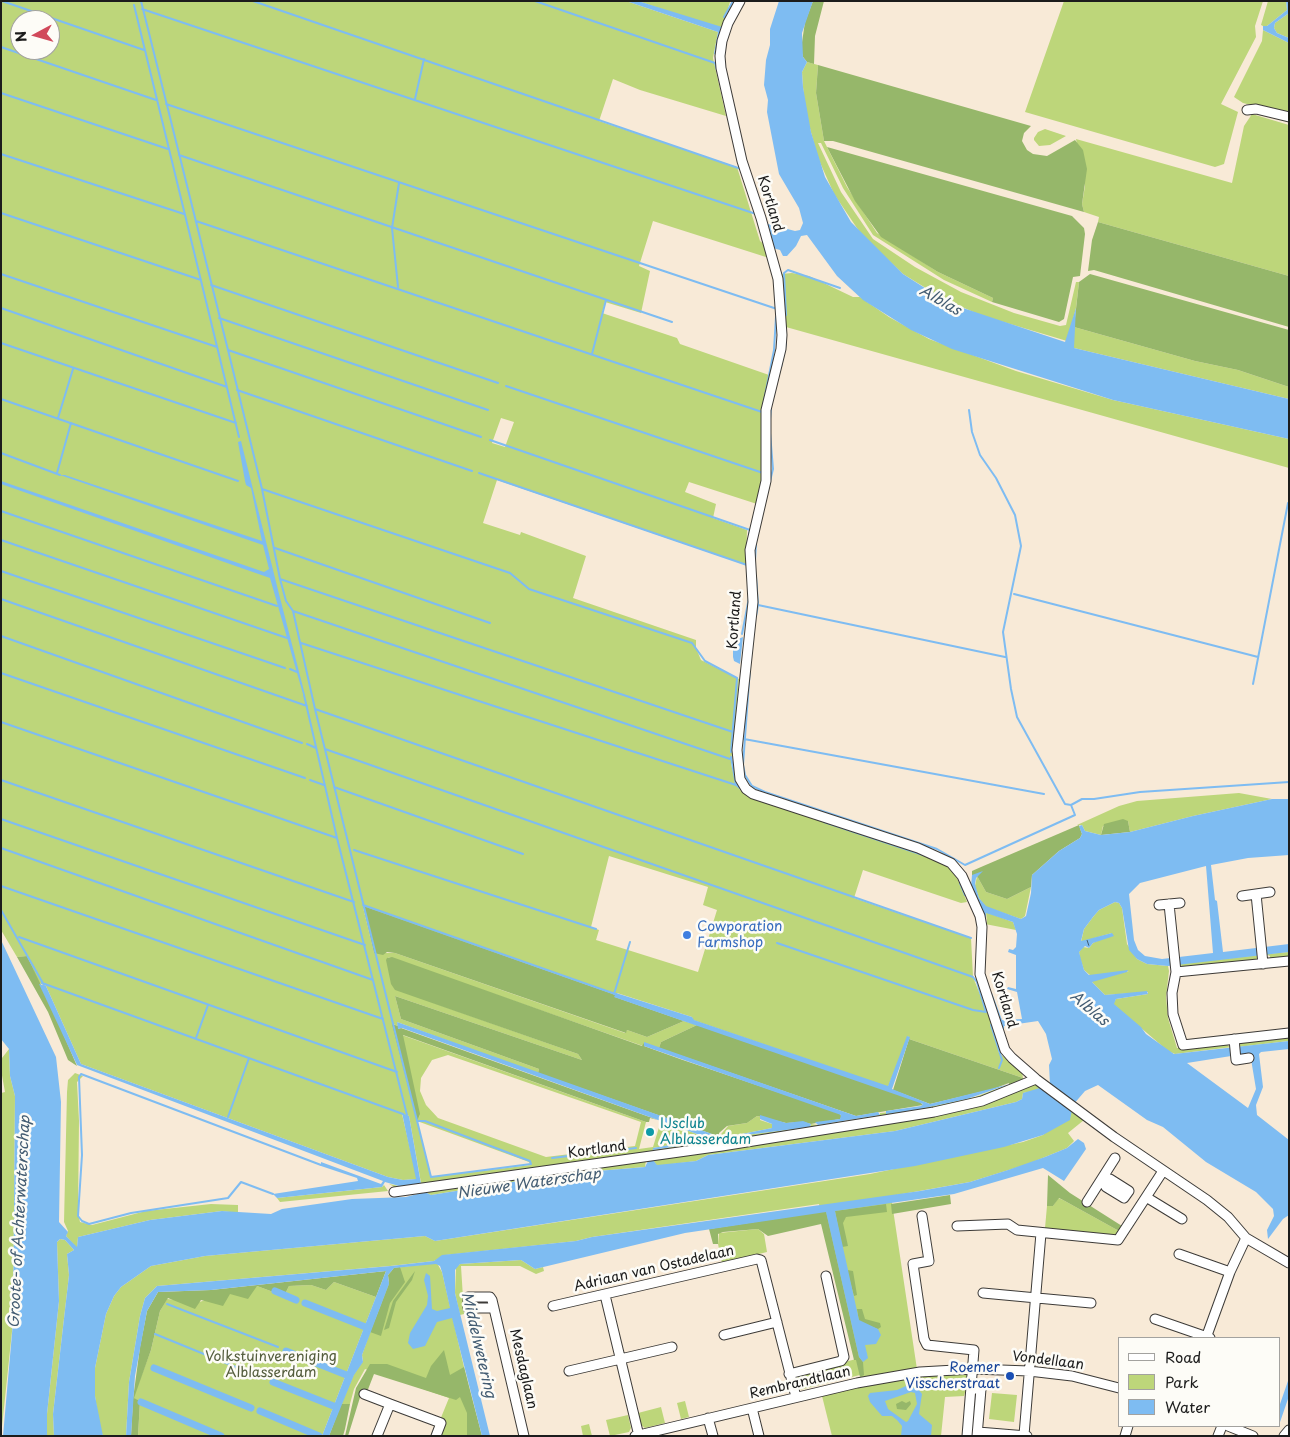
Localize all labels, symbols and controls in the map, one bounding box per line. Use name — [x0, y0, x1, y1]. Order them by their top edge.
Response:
north arrow — [10, 10, 60, 60]
text: N — [10, 30, 32, 43]
street label: Kortland — [753, 174, 787, 234]
water label: Alblas — [916, 282, 964, 320]
street label: Kortland — [725, 590, 745, 650]
place label: Cowporation Farmshop — [697, 919, 782, 952]
marker: Cowporation Farmshop — [681, 929, 693, 941]
street label: Kortland — [987, 970, 1021, 1030]
water label: Alblas — [1066, 988, 1112, 1030]
water label: Groote- of Achterwaterschap — [5, 1115, 35, 1329]
place label: IJsclub Alblasserdam — [660, 1116, 751, 1148]
marker: IJsclub Alblasserdam — [644, 1126, 656, 1138]
street label: Kortland — [567, 1138, 627, 1162]
water label: Nieuwe Waterschap — [456, 1165, 602, 1203]
street label: Adriaan van Ostadelaan — [572, 1242, 736, 1296]
water label: Middelwetering — [457, 1290, 499, 1400]
street label: Mesdaglaan — [506, 1327, 540, 1411]
legend — [1118, 1337, 1280, 1427]
text: Road — [1165, 1345, 1201, 1368]
street label: Vondellaan — [1011, 1348, 1085, 1374]
park label: Volkstuinvereniging Alblasserdam — [205, 1349, 337, 1381]
place label: Roemer Visscherstraat — [905, 1360, 1000, 1392]
street label: Rembrandtlaan — [748, 1363, 852, 1403]
marker: Roemer Visscherstraat — [1004, 1370, 1016, 1382]
text: Park — [1165, 1370, 1199, 1393]
text: Water — [1165, 1395, 1210, 1418]

